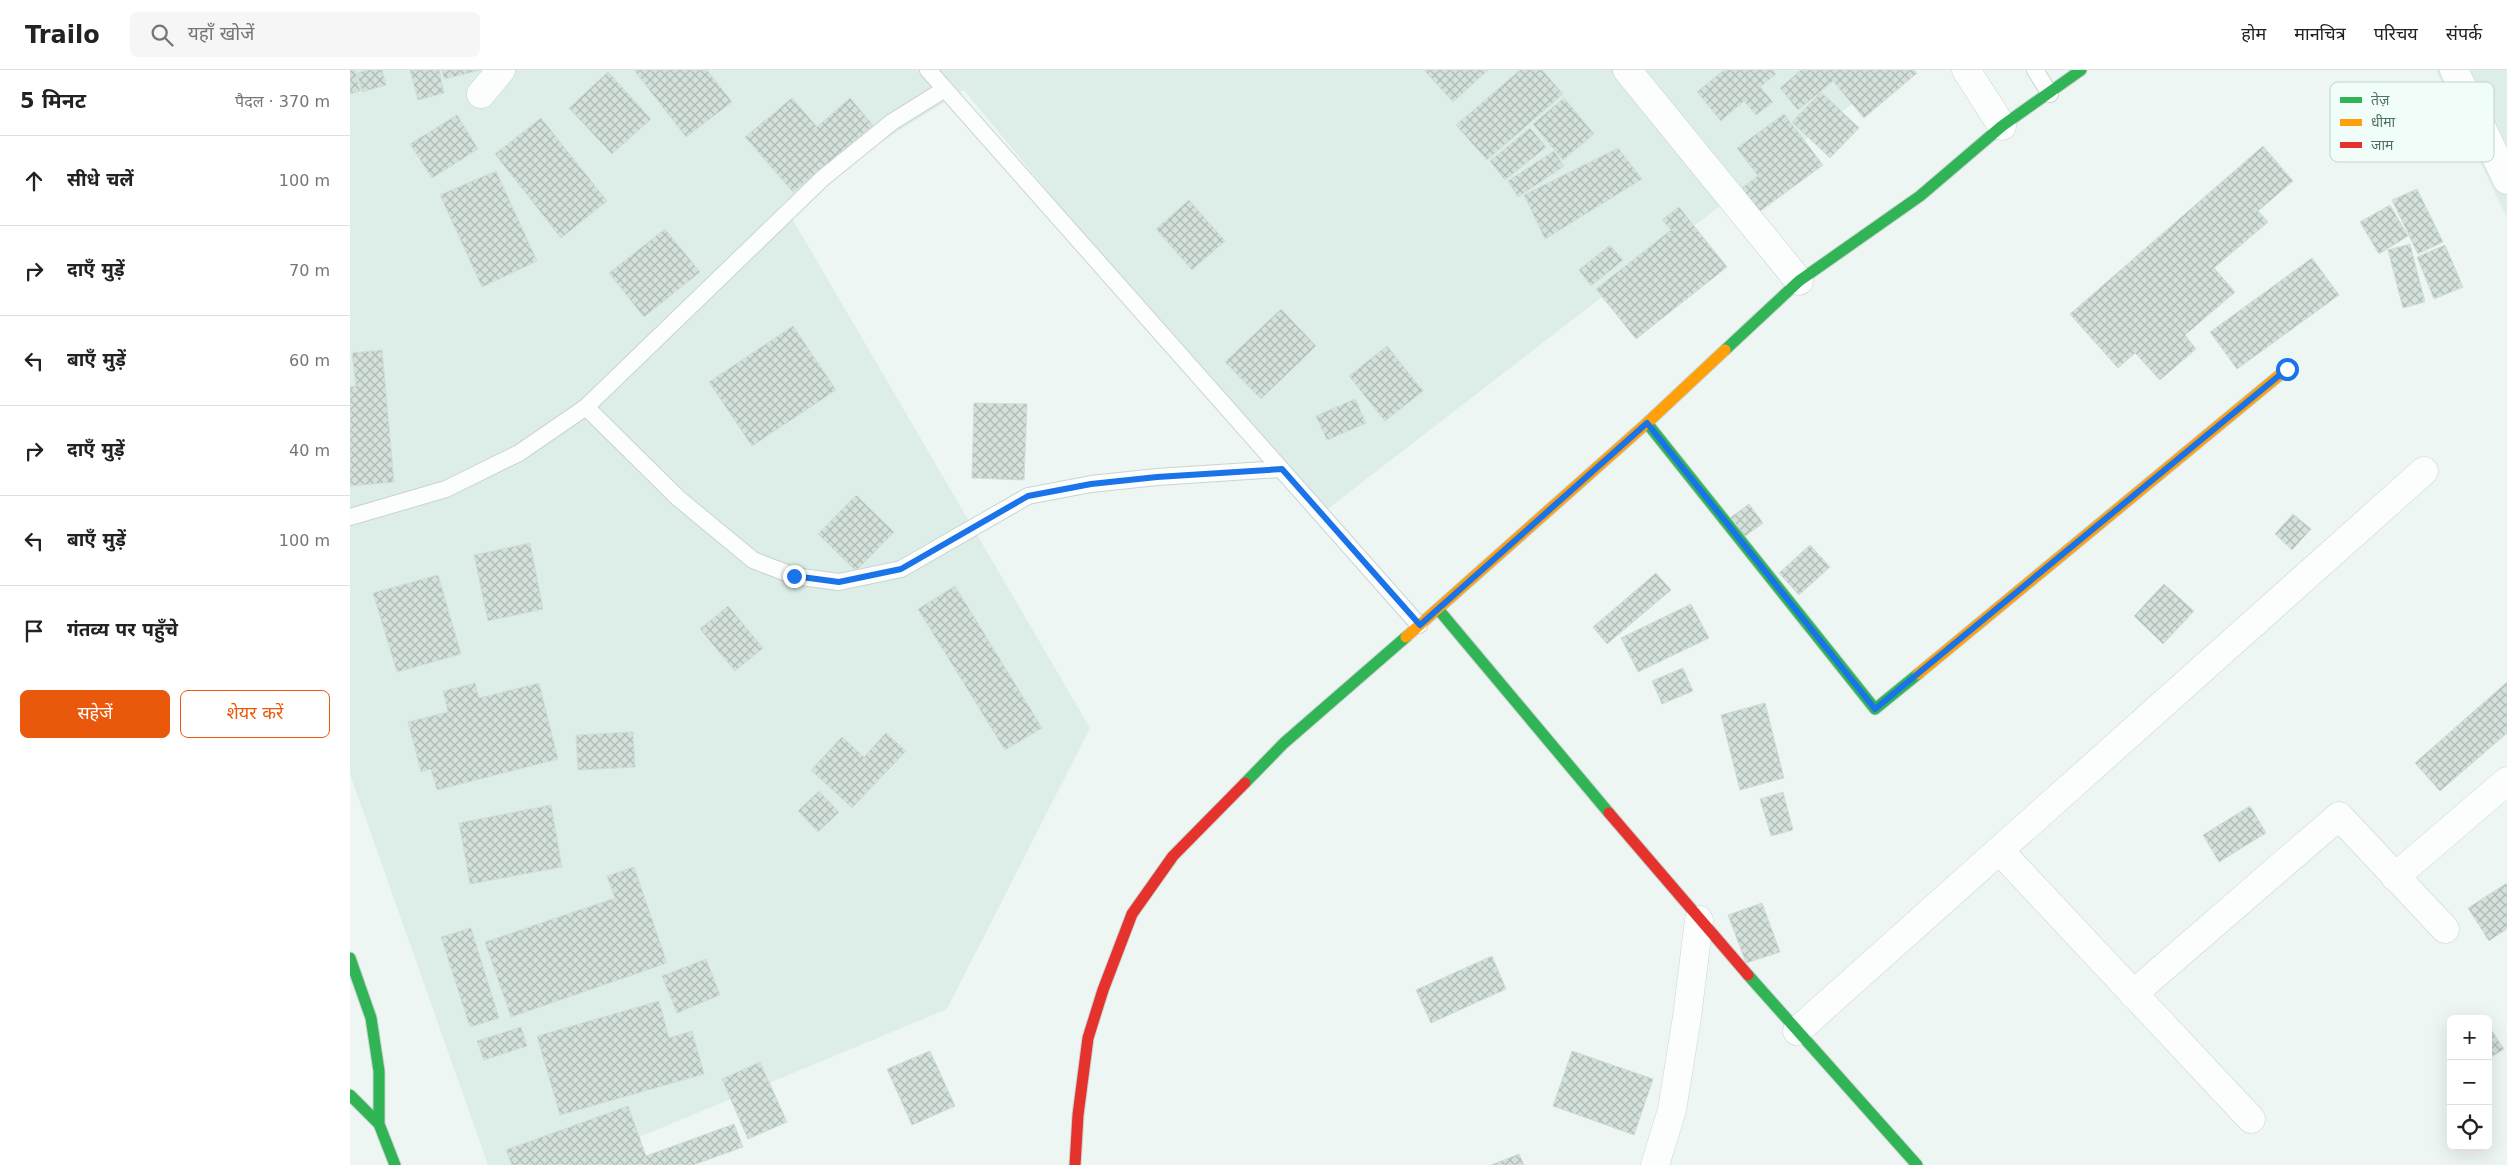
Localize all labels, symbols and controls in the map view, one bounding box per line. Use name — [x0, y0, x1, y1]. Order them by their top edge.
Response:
search box — [130, 12, 480, 57]
text: Trailo — [25, 21, 100, 49]
icon: search — [148, 21, 176, 49]
text: यहाँ खोजें — [188, 22, 254, 44]
text: होम — [2241, 23, 2266, 44]
text: मानचित्र — [2294, 23, 2346, 44]
text: परिचय — [2374, 23, 2418, 44]
text: संपर्क — [2446, 23, 2482, 44]
legend — [2330, 82, 2494, 162]
text: 5 मिनट — [20, 89, 86, 113]
text: तेज़ — [2371, 91, 2390, 108]
text: पैदल · 370 m — [235, 92, 330, 111]
text: धीमा — [2371, 114, 2396, 130]
text: जाम — [2371, 137, 2394, 153]
icon: ahead — [20, 167, 48, 195]
text: सीधे चलें — [67, 168, 134, 190]
text: 100 m — [279, 171, 330, 190]
icon: right — [20, 257, 48, 285]
text: दाएँ मुड़ें — [67, 258, 125, 280]
text: 70 m — [289, 261, 330, 280]
icon: left — [20, 347, 48, 375]
text: बाएँ मुड़ें — [67, 348, 126, 370]
text: 60 m — [289, 351, 330, 370]
route start — [2276, 358, 2299, 381]
icon: right — [20, 437, 48, 465]
text: दाएँ मुड़ें — [67, 438, 125, 460]
text: 40 m — [289, 441, 330, 460]
icon: left — [20, 527, 48, 555]
text: बाएँ मुड़ें — [67, 528, 126, 550]
text: 100 m — [279, 531, 330, 550]
route end — [783, 565, 806, 588]
icon: arrive — [20, 617, 48, 645]
text: गंतव्य पर पहुँचे — [67, 618, 178, 640]
button: सहेजें — [20, 690, 170, 738]
button: शेयर करें — [180, 690, 330, 738]
map controls — [2447, 1015, 2492, 1150]
button: + — [2447, 1015, 2492, 1060]
button: − — [2447, 1060, 2492, 1105]
button: locate — [2447, 1105, 2492, 1150]

